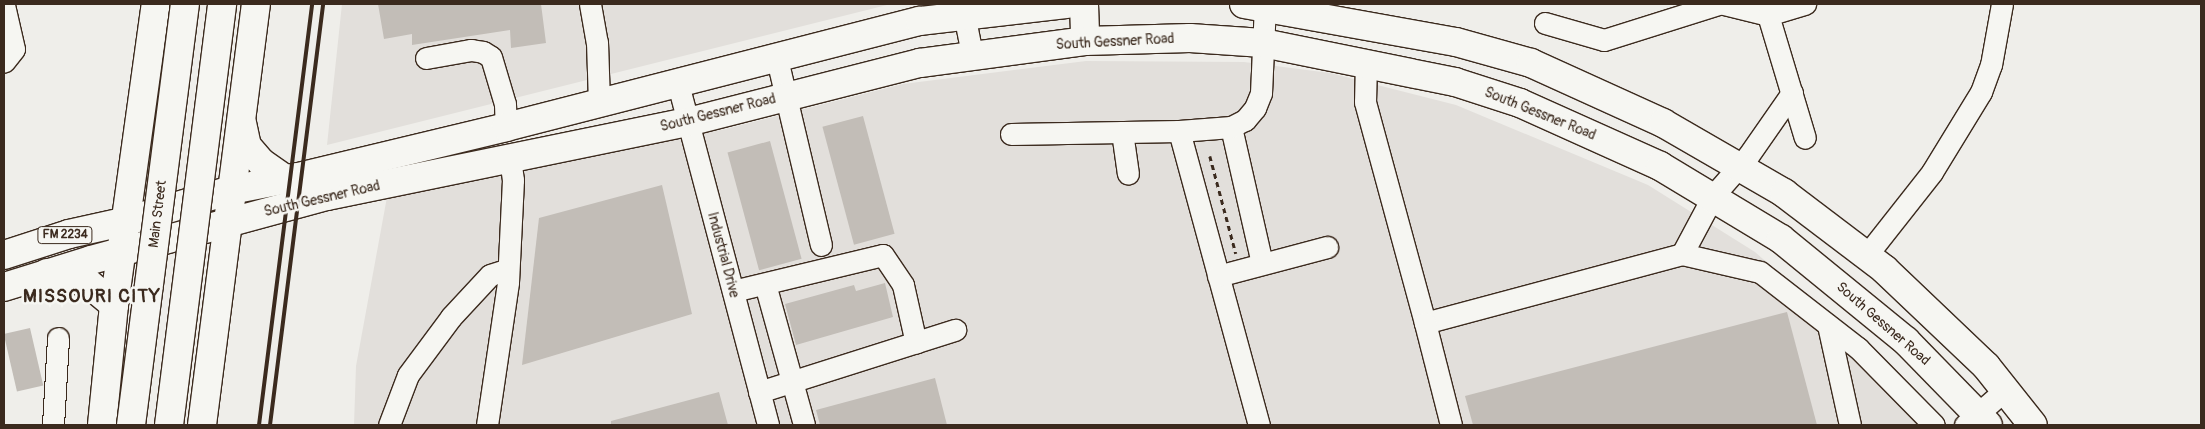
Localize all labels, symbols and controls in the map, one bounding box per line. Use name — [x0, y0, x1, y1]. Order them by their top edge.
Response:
street label: South Gessner Road — [1055, 31, 1175, 53]
street label: South Gessner Road — [1482, 84, 1598, 144]
street label: South Gessner Road — [658, 91, 778, 135]
street label: South Gessner Road — [262, 177, 382, 221]
street label: Main Street — [146, 179, 170, 249]
street label: Industrial Drive — [704, 210, 742, 300]
road number: FM 2234 — [36, 226, 94, 244]
street label: South Gessner Road — [1833, 279, 1933, 369]
district label: MISSOURI CITY — [21, 286, 163, 308]

